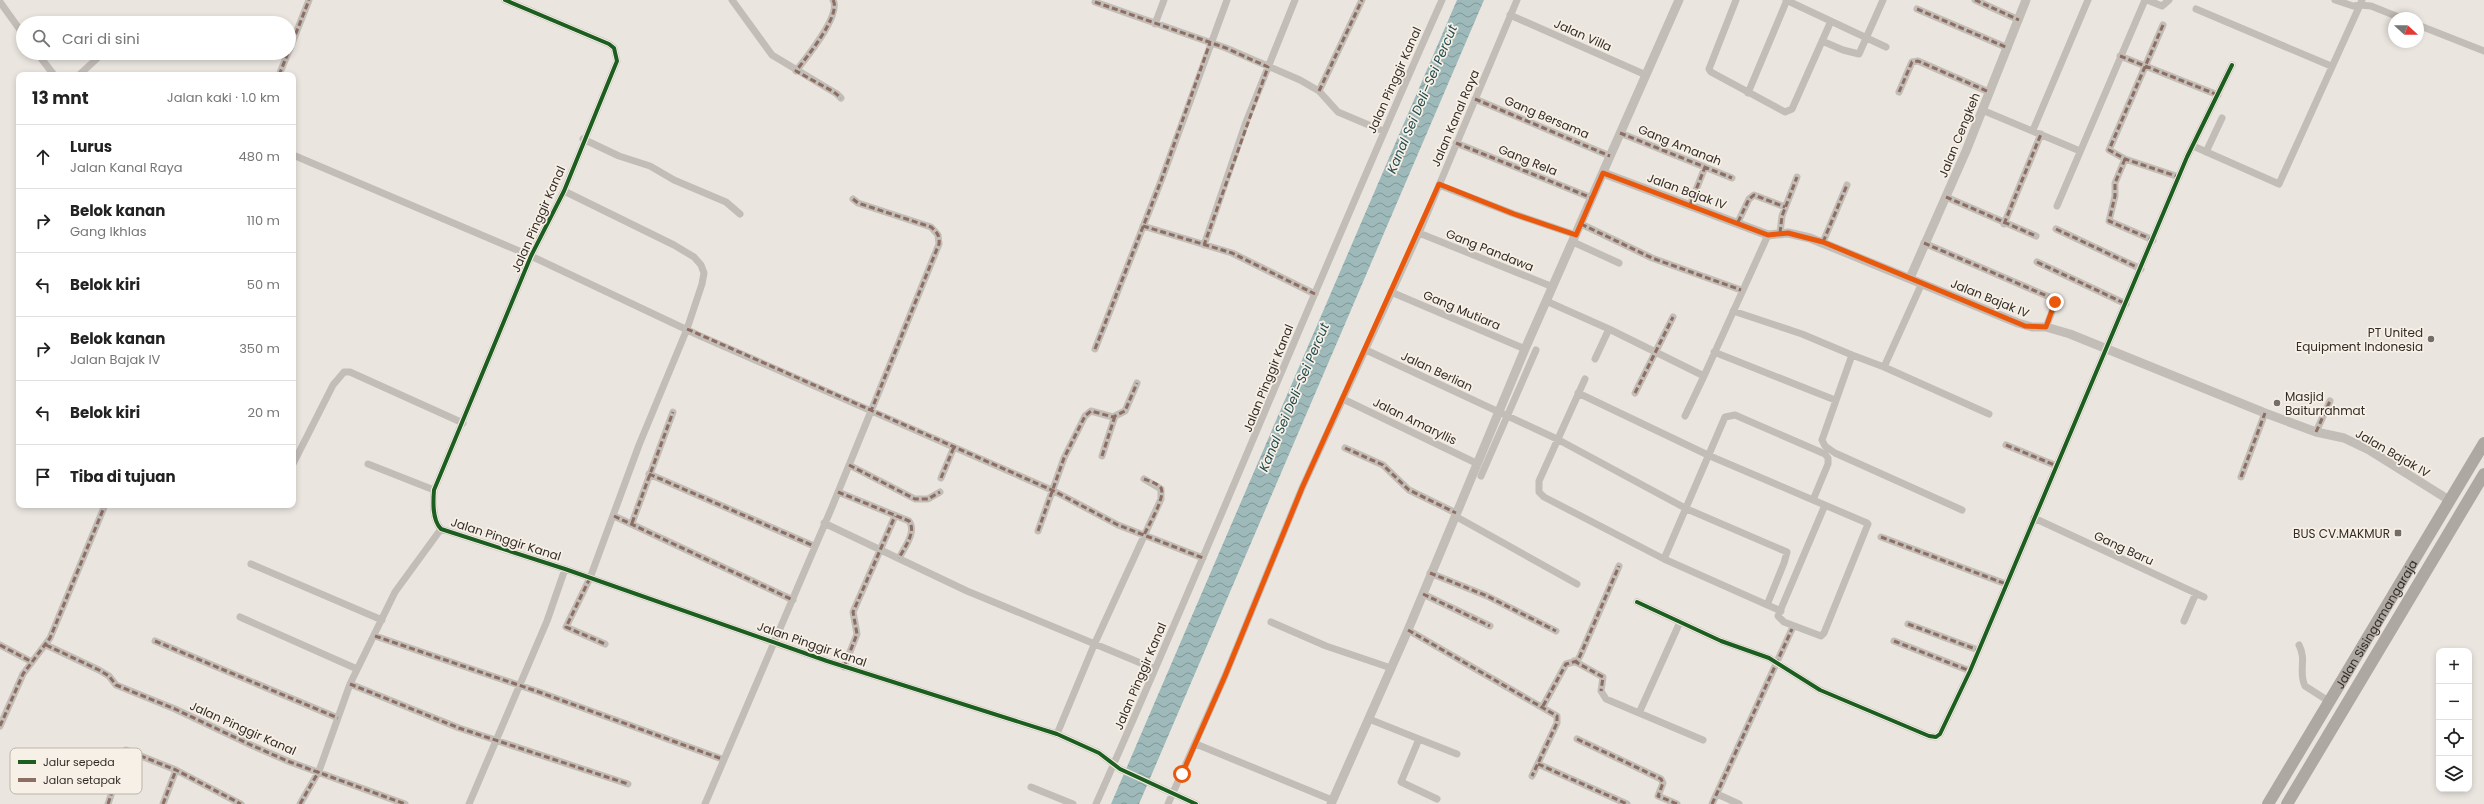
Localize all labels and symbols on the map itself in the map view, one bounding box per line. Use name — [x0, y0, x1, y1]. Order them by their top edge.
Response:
north arrow — [2388, 12, 2424, 48]
street label: Jalan Villa — [1551, 15, 1615, 55]
water label: Kanal Sei Deli–Sei Percut — [1382, 21, 1462, 176]
street label: Jalan Pinggir Kanal — [1363, 24, 1425, 136]
street label: Jalan Kanal Raya — [1427, 67, 1483, 169]
street label: Jalan Cengkeh — [1934, 90, 1984, 180]
street label: Gang Bersama — [1502, 91, 1592, 143]
street label: Gang Amanah — [1636, 121, 1724, 169]
street label: Gang Rela — [1496, 140, 1560, 180]
street label: Jalan Pinggir Kanal — [507, 163, 569, 275]
street label: Jalan Bajak IV — [1645, 169, 1729, 213]
street label: Gang Pandawa — [1444, 225, 1536, 275]
street label: Jalan Bajak IV — [1948, 274, 2032, 322]
street label: Gang Mutiara — [1421, 286, 1503, 334]
route end — [2046, 293, 2064, 311]
water label: Kanal Sei Deli–Sei Percut — [1254, 319, 1334, 474]
street label: Jalan Pinggir Kanal — [1239, 322, 1297, 434]
place label: PT United Equipment Indonesia — [2296, 324, 2423, 355]
marker: PT United Equipment Indonesia — [2426, 334, 2436, 344]
street label: Jalan Berlian — [1398, 347, 1476, 395]
place label: Masjid Baiturrahmat — [2285, 388, 2365, 419]
street label: Jalan Amaryllis — [1370, 393, 1460, 449]
marker: Masjid Baiturrahmat — [2272, 398, 2282, 408]
street label: Jalan Bajak IV — [2353, 425, 2433, 481]
street label: Jalan Pinggir Kanal — [449, 513, 563, 565]
place label: BUS CV.MAKMUR — [2293, 525, 2390, 542]
street label: Gang Baru — [2091, 527, 2157, 569]
marker: BUS CV.MAKMUR — [2393, 528, 2403, 538]
street label: Jalan Sisingamangaraja — [2331, 556, 2421, 692]
street label: Jalan Pinggir Kanal — [755, 617, 869, 671]
street label: Jalan Pinggir Kanal — [1110, 620, 1170, 732]
street label: Jalan Pinggir Kanal — [187, 697, 299, 759]
legend — [10, 748, 142, 794]
text: Jalur sepeda — [43, 754, 115, 770]
route start — [1173, 765, 1191, 783]
text: Jalan setapak — [43, 772, 121, 788]

